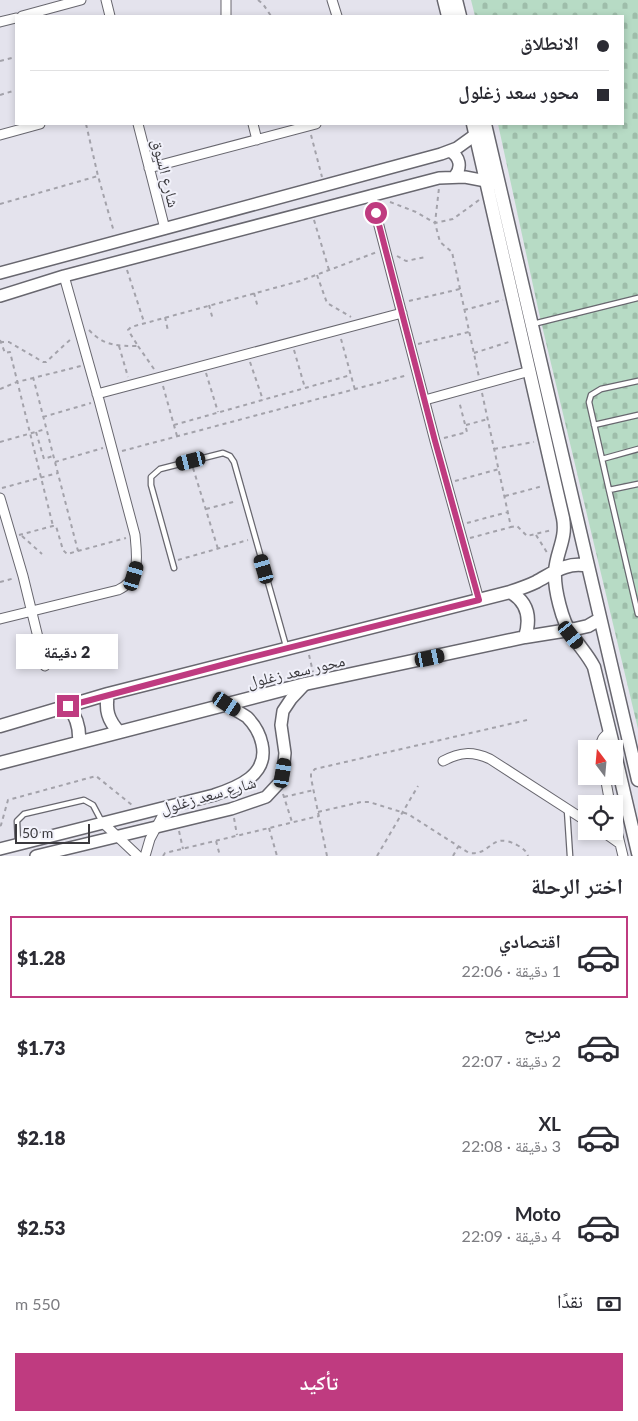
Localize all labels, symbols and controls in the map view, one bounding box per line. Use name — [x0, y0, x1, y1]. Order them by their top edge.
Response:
text: الانطلاق — [520, 31, 579, 54]
text: محور سعد زغلول — [458, 80, 579, 103]
street label: شارع السوق — [147, 137, 184, 210]
route start — [365, 202, 387, 224]
car — [174, 450, 207, 472]
car — [252, 553, 275, 585]
car — [122, 559, 145, 593]
car — [555, 619, 586, 651]
callout: 2 دقيقة — [17, 634, 119, 668]
text: 2 دقيقة — [44, 642, 90, 661]
car — [413, 648, 446, 668]
street label: محور سعد زغلول — [245, 650, 347, 693]
car — [210, 689, 243, 719]
route end — [57, 695, 79, 717]
north arrow — [578, 740, 622, 785]
map controls — [578, 740, 623, 840]
car — [273, 757, 292, 789]
street label: شارع سعد زغلول — [158, 772, 258, 819]
button: locate — [578, 795, 623, 840]
scale bar — [15, 821, 90, 844]
text: 50 m — [22, 824, 53, 841]
text: اختر الرحلة — [531, 872, 623, 899]
text: اقتصادي — [499, 929, 561, 952]
icon: car — [576, 935, 621, 980]
text: $1.28 — [17, 946, 66, 969]
text: 1 دقيقة · 22:06 — [462, 961, 561, 980]
text: مريح — [524, 1019, 561, 1042]
icon: car — [576, 1025, 621, 1070]
text: $1.73 — [17, 1036, 66, 1059]
text: 2 دقيقة · 22:07 — [462, 1051, 561, 1070]
text: XL — [538, 1112, 561, 1135]
icon: car — [576, 1115, 621, 1160]
text: $2.18 — [17, 1126, 66, 1149]
text: 3 دقيقة · 22:08 — [462, 1136, 561, 1155]
text: Moto — [515, 1202, 561, 1225]
icon: car — [576, 1205, 621, 1250]
text: $2.53 — [17, 1216, 66, 1239]
text: 4 دقيقة · 22:09 — [462, 1226, 561, 1245]
text: نقدًا — [557, 1289, 583, 1312]
icon: cash — [595, 1290, 623, 1318]
text: 550 m — [15, 1294, 60, 1313]
button: تأكيد — [15, 1353, 623, 1411]

